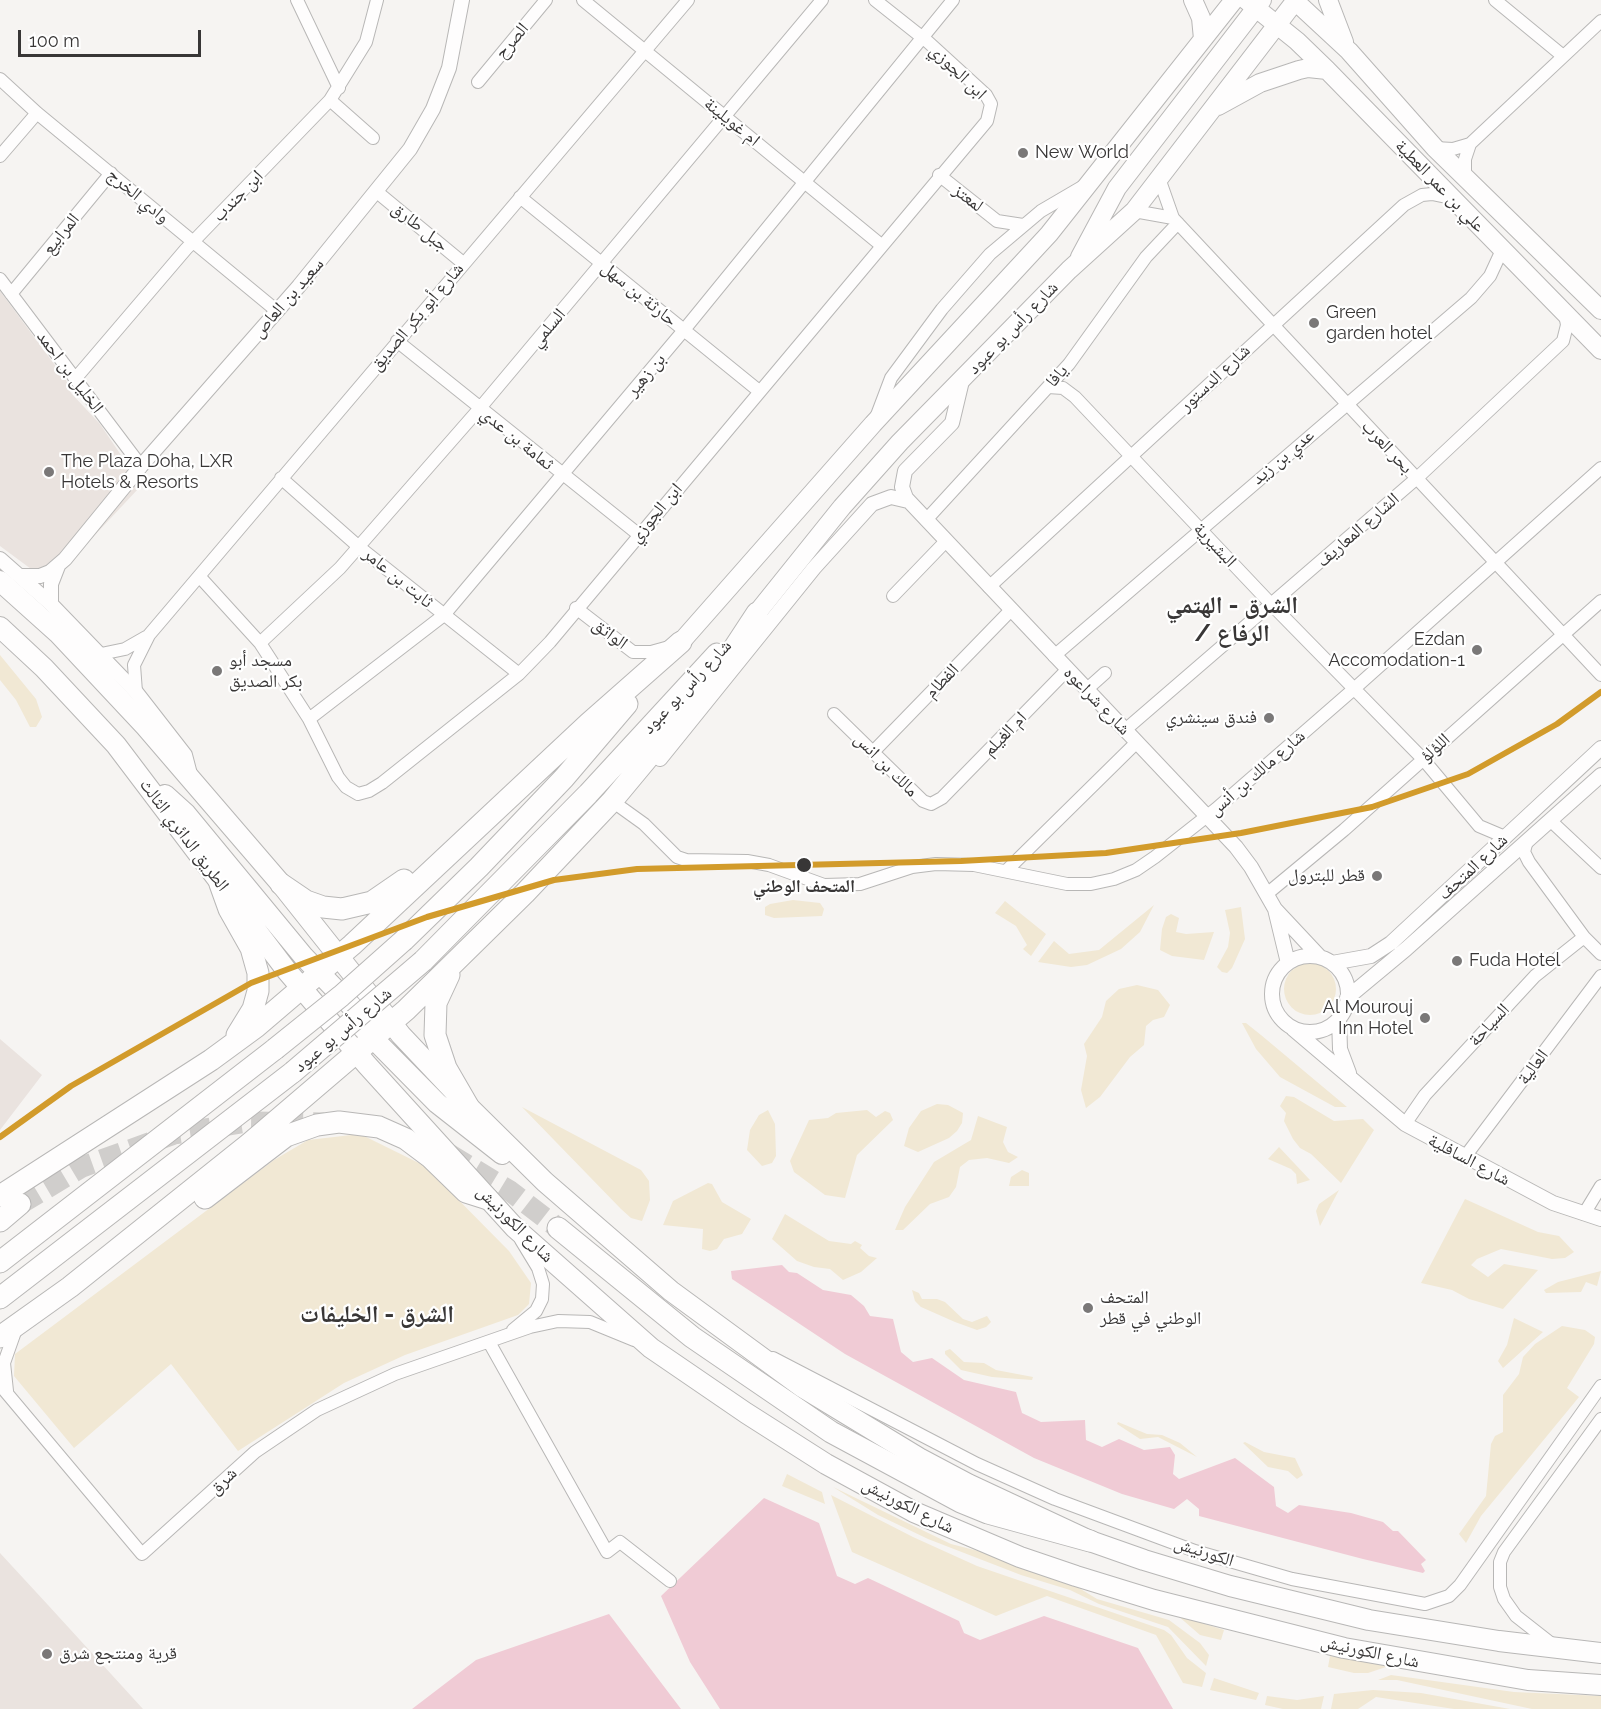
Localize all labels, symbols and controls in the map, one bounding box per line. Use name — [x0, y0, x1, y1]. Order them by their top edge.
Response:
scale bar — [21, 18, 204, 56]
street label: الصرح — [491, 18, 533, 64]
text: 100 m — [29, 30, 80, 51]
street label: ابن الجوزي — [925, 40, 991, 104]
street label: ام غويلينة — [700, 93, 764, 151]
street label: علي بن عمر العطية — [1390, 135, 1490, 237]
place label: New World — [1035, 142, 1129, 164]
marker: New World — [1016, 146, 1030, 160]
street label: وادي الخرج — [102, 164, 174, 228]
street label: ابن جندب — [208, 166, 268, 226]
street label: لمعتز — [949, 179, 987, 217]
street label: جبل طارق — [387, 198, 453, 256]
street label: المرابيع — [38, 209, 84, 259]
street label: سعيد بن العاص — [247, 254, 329, 342]
street label: حارثة بن سهل — [597, 257, 681, 331]
street label: شارع أبو بكر الصديق — [366, 259, 468, 375]
street label: شارع رأس بو عبود — [963, 277, 1063, 379]
place label: Green garden hotel — [1326, 302, 1432, 344]
street label: السلمي — [526, 304, 570, 352]
marker: Green garden hotel — [1307, 316, 1321, 330]
street label: الخليل بن احمد — [32, 326, 108, 418]
street label: شارع الدستور — [1175, 340, 1255, 416]
street label: بن زهير — [622, 349, 670, 401]
street label: يافا — [1041, 360, 1073, 392]
street label: ثمامة بن عدي — [476, 403, 558, 475]
street label: بحر العرب — [1357, 416, 1417, 478]
street label: عدي بن زيد — [1247, 425, 1319, 489]
place label: The Plaza Doha, LXR Hotels & Resorts — [61, 451, 233, 494]
marker: The Plaza Doha, LXR Hotels & Resorts — [42, 465, 56, 479]
street label: ابن الجوزي — [625, 479, 687, 547]
street label: الشارع المعاريف — [1312, 488, 1404, 572]
street label: البشيرية — [1189, 518, 1241, 572]
street label: ثابت بن عامر — [358, 543, 438, 613]
district label: الشرق - الهتمي / الرفاع — [1166, 592, 1298, 648]
street label: الواثق — [588, 614, 632, 654]
place label: Ezdan Accomodation-1 — [1328, 629, 1465, 672]
street label: شارع رأس بو عبود — [638, 635, 736, 739]
marker: Ezdan Accomodation-1 — [1470, 643, 1484, 657]
place label: مسجد أبو بكر الصديق — [229, 650, 302, 692]
street label: الفطام — [920, 659, 964, 703]
street label: شارع شراعوه — [1059, 662, 1135, 740]
marker: مسجد أبو بكر الصديق — [210, 664, 224, 678]
street label: ام الغيلم — [979, 707, 1031, 761]
place label: فندق سينشري — [1166, 707, 1257, 729]
marker: فندق سينشري — [1262, 711, 1276, 725]
street label: شارع مالك بن أنس — [1204, 725, 1310, 821]
street label: مالك بن انس — [849, 728, 923, 802]
street label: اللؤلؤ — [1415, 729, 1455, 767]
street label: الطريق الدائري الثالث — [135, 774, 233, 896]
street label: شارع المتحف — [1434, 829, 1512, 905]
marker: المتحف الوطني — [795, 856, 813, 874]
place label: قطر للبترول — [1288, 865, 1365, 887]
marker: قطر للبترول — [1370, 869, 1384, 883]
place label: المتحف الوطني — [753, 876, 855, 898]
place label: Fuda Hotel — [1469, 950, 1560, 972]
marker: Fuda Hotel — [1450, 954, 1464, 968]
street label: شارع رأس بو عبود — [290, 983, 396, 1077]
place label: Al Mourouj Inn Hotel — [1323, 997, 1413, 1040]
street label: السياحة — [1464, 999, 1514, 1051]
marker: Al Mourouj Inn Hotel — [1418, 1011, 1432, 1025]
street label: العالية — [1513, 1045, 1553, 1089]
street label: شارع السافلية — [1424, 1129, 1514, 1191]
street label: شارع الكورنيش — [472, 1181, 558, 1267]
place label: المتحف الوطني في قطر — [1100, 1287, 1201, 1330]
district label: الشرق - الخليفات — [300, 1301, 454, 1329]
marker: المتحف الوطني في قطر — [1081, 1301, 1095, 1315]
street label: شرق — [204, 1463, 242, 1499]
street label: شارع الكورنيش — [858, 1474, 958, 1538]
street label: الكورنيش — [1171, 1532, 1237, 1572]
street label: شارع الكورنيش — [1319, 1631, 1421, 1673]
place label: قرية ومنتجع شرق — [59, 1643, 177, 1665]
marker: قرية ومنتجع شرق — [40, 1647, 54, 1661]

